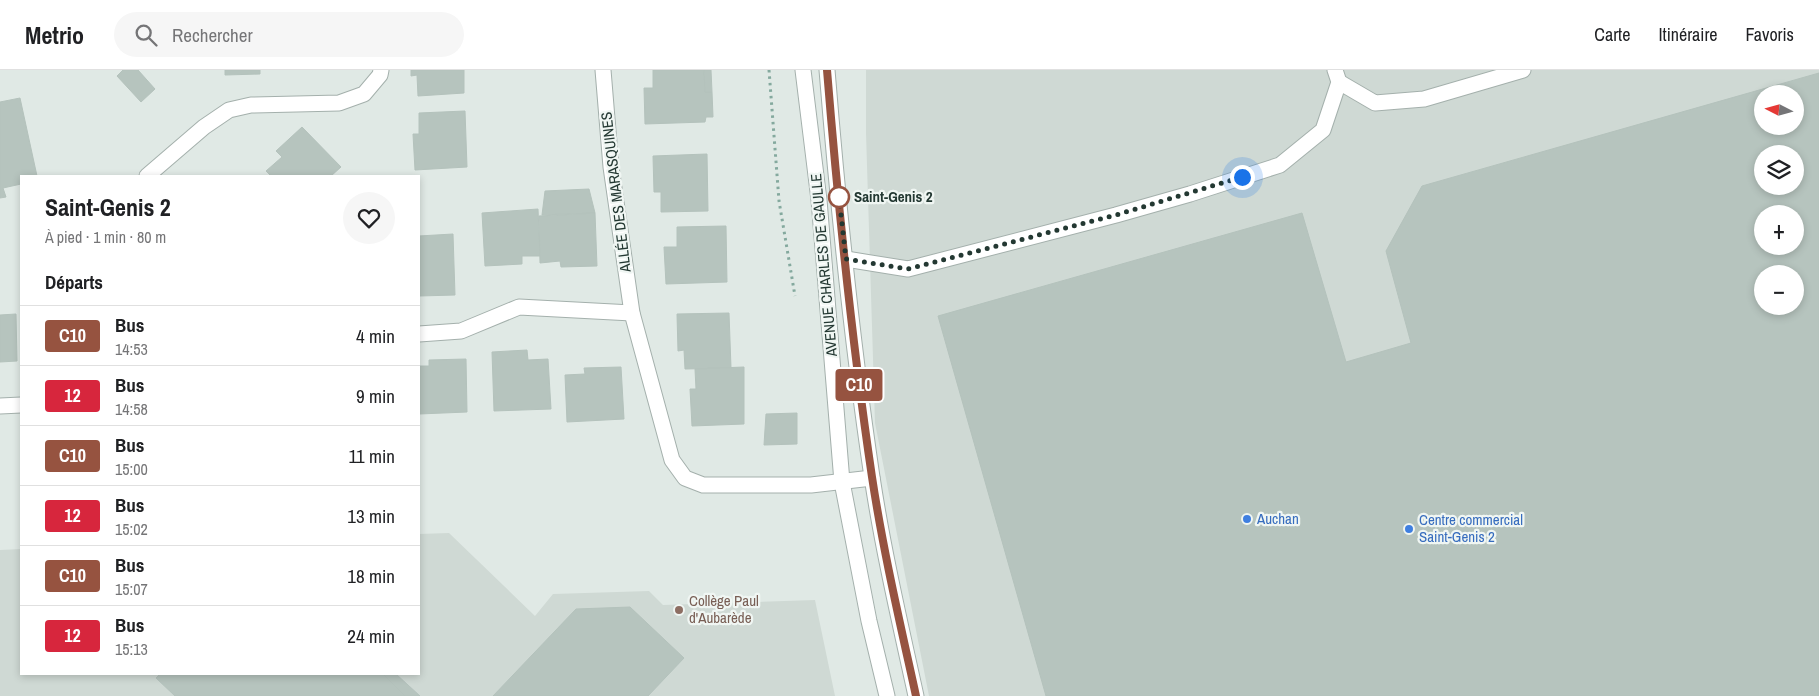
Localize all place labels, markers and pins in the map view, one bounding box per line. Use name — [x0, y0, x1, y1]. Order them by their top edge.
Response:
marker: Saint-Genis 2 — [828, 186, 850, 208]
place label: Saint-Genis 2 — [854, 186, 933, 207]
place label: Auchan — [1256, 508, 1299, 529]
place label: Centre commercial Saint-Genis 2 — [1419, 509, 1523, 547]
marker: Auchan — [1241, 513, 1253, 525]
marker: Centre commercial Saint-Genis 2 — [1403, 523, 1415, 535]
place label: Collège Paul d'Aubarède — [689, 590, 759, 628]
marker: Collège Paul d'Aubarède — [673, 604, 685, 616]

